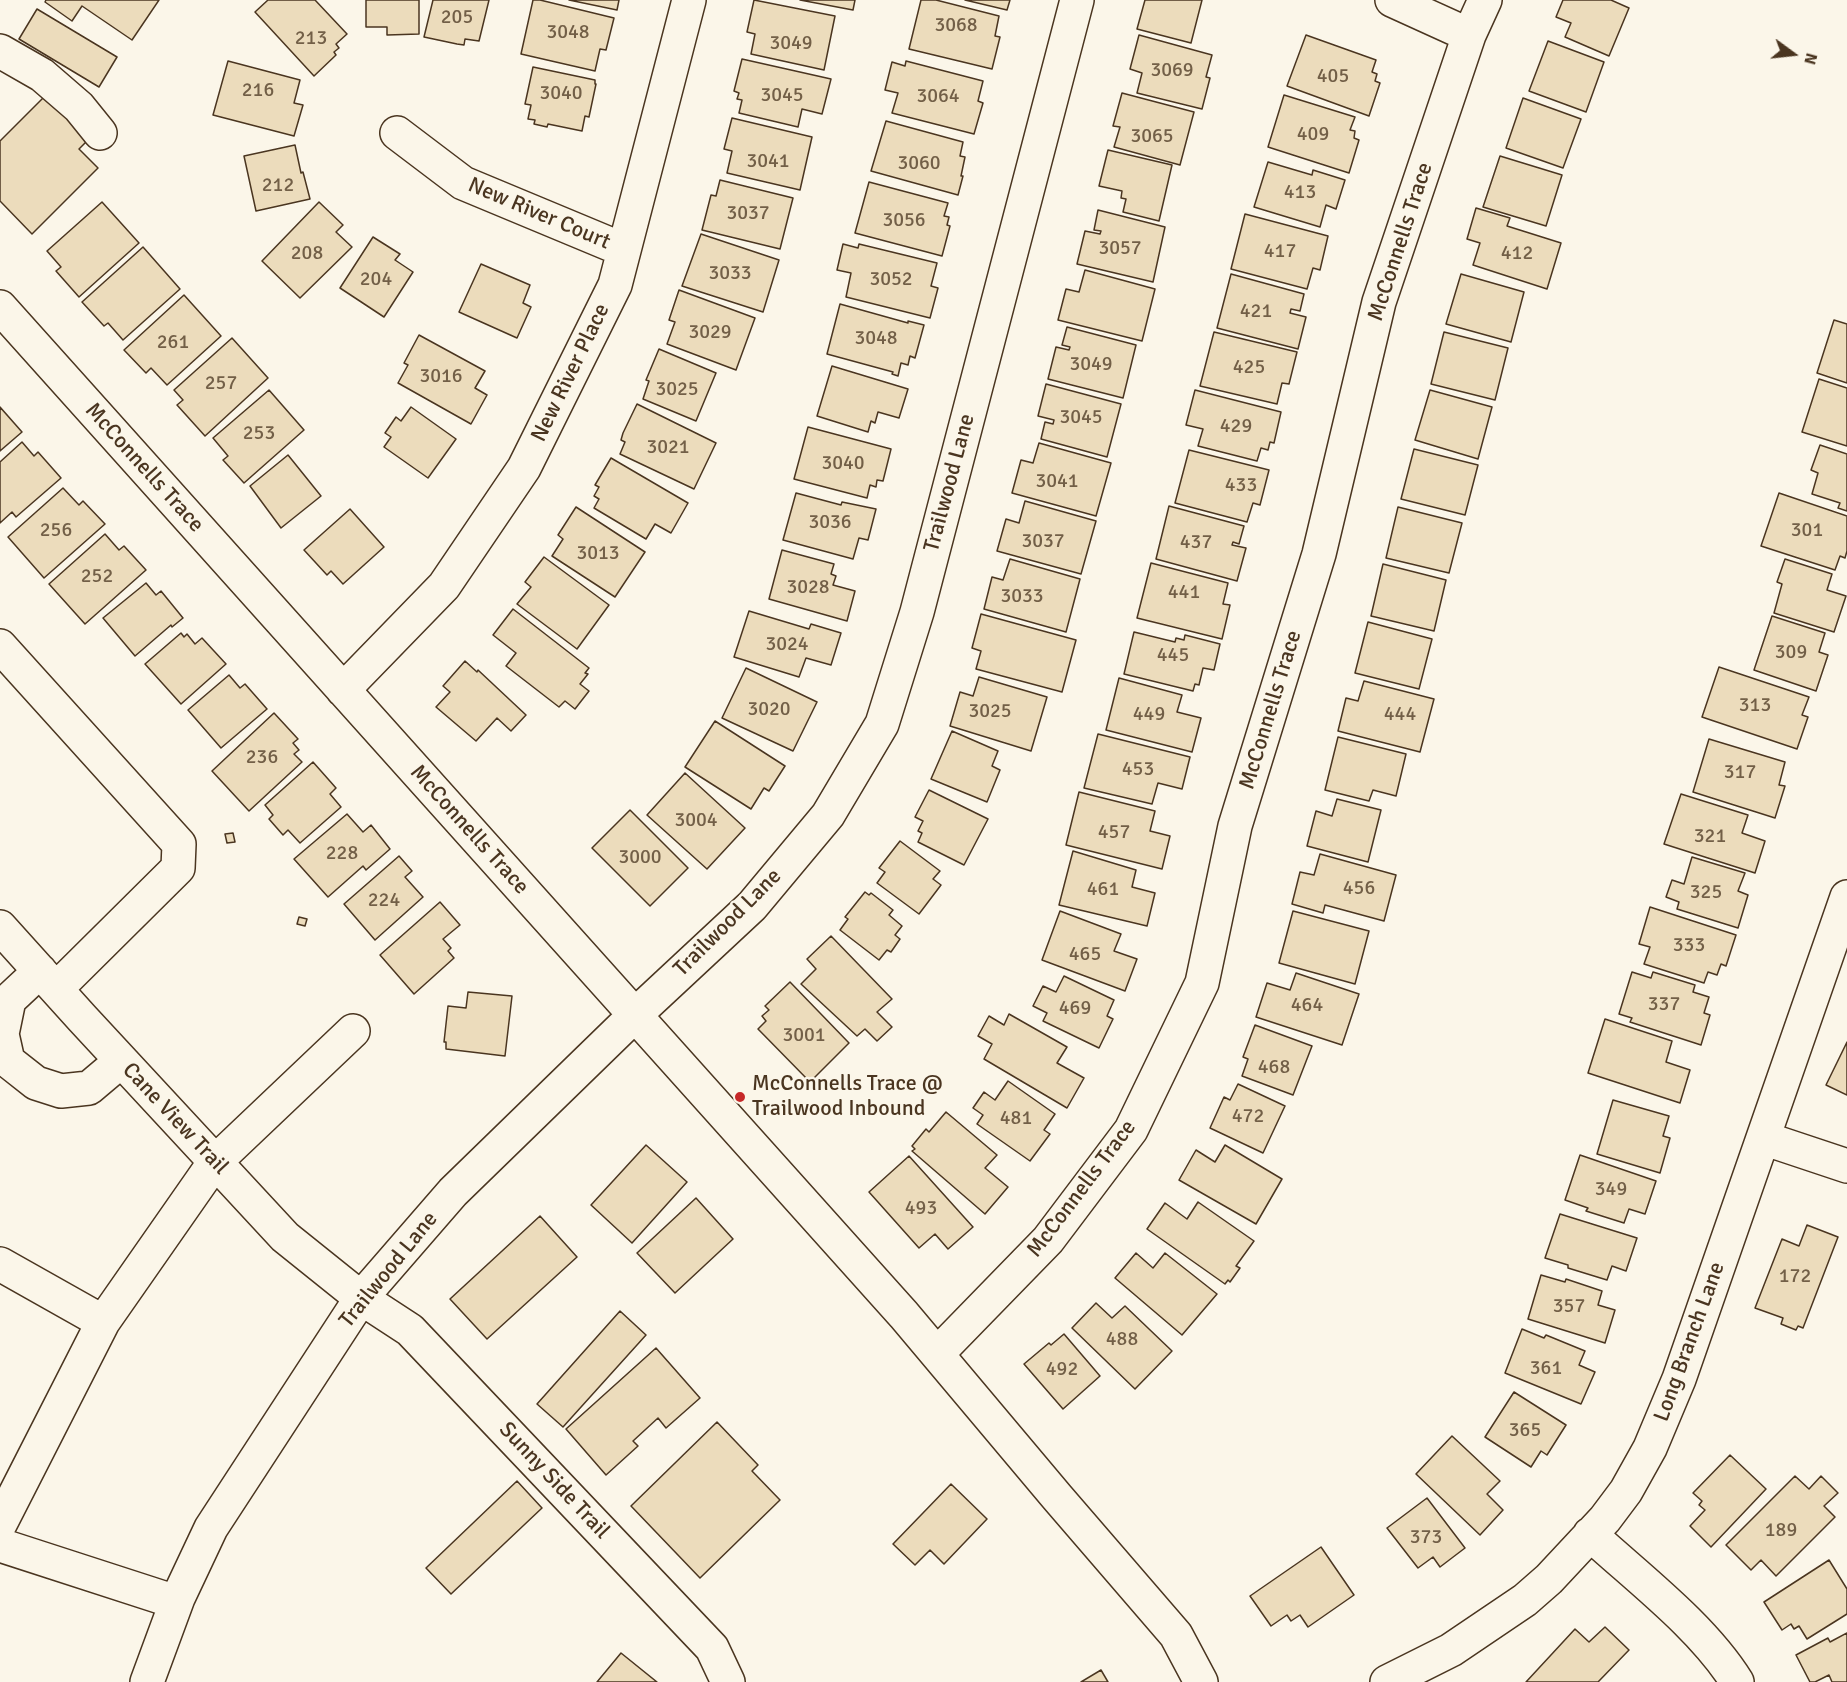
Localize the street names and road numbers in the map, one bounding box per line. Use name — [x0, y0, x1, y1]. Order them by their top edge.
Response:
street label: McConnells Trace — [1363, 160, 1439, 324]
street label: New River Court — [464, 172, 614, 256]
street label: New River Place — [526, 300, 616, 446]
street label: McConnells Trace — [79, 398, 209, 538]
street label: Trailwood Lane — [919, 411, 981, 555]
street label: McConnells Trace — [1234, 627, 1308, 793]
street label: McConnells Trace — [404, 760, 534, 900]
street label: Trailwood Lane — [669, 864, 787, 982]
street label: Cane View Trail — [116, 1058, 234, 1180]
street label: McConnells Trace — [1022, 1115, 1142, 1263]
street label: Trailwood Lane — [334, 1207, 444, 1333]
street label: Long Branch Lane — [1649, 1259, 1731, 1425]
street label: Sunny Side Trail — [493, 1417, 615, 1545]

